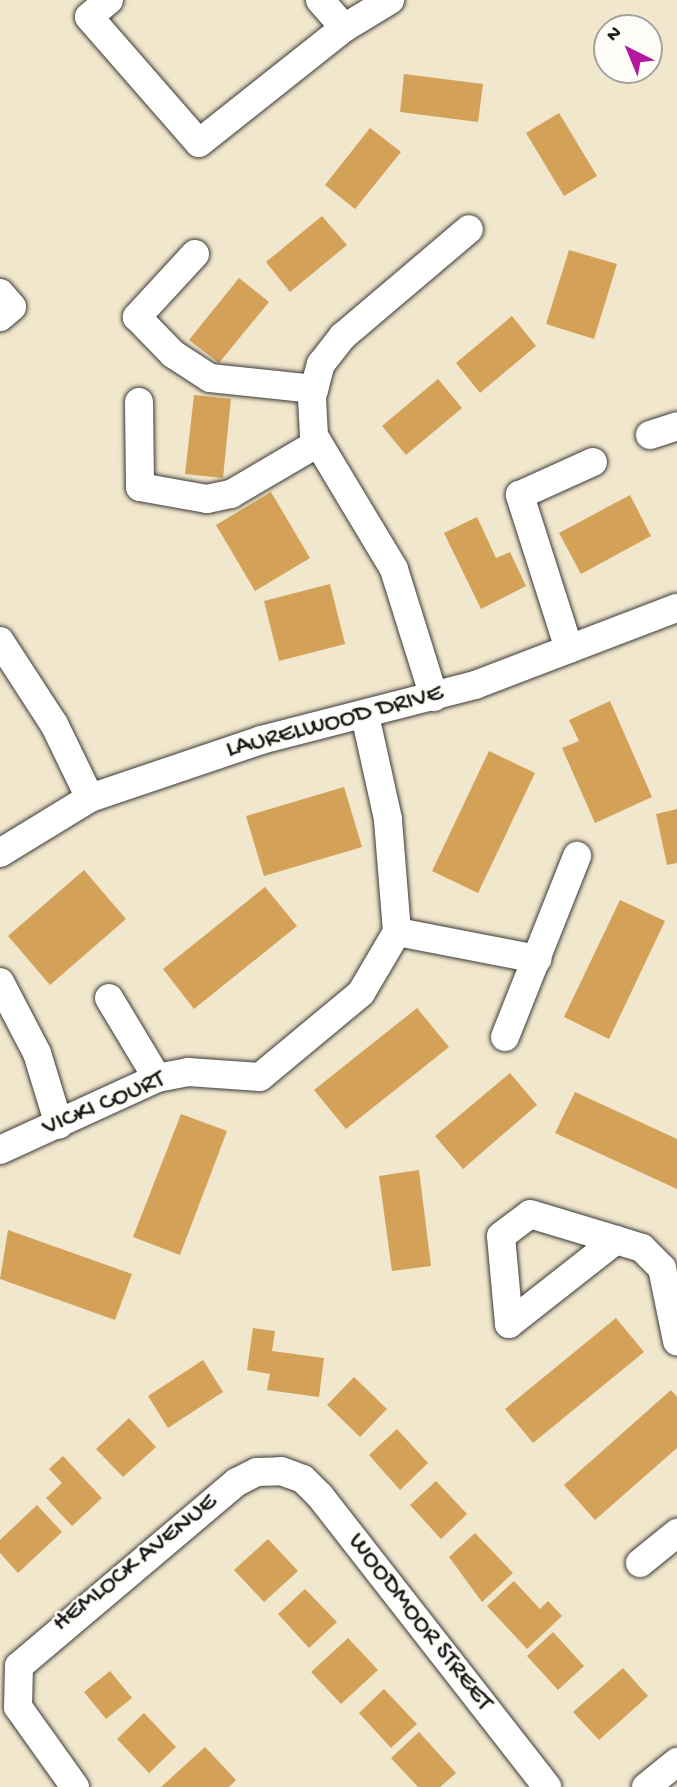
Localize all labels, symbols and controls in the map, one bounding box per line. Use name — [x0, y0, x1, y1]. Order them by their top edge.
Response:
north arrow — [593, 14, 663, 84]
text: N — [602, 22, 627, 47]
street label: LAURELWOOD DRIVE — [223, 679, 447, 767]
street label: VICKI COURT — [38, 1065, 170, 1145]
street label: HEMLOCK AVENUE — [47, 1488, 225, 1640]
street label: WOODMOOR STREET — [340, 1528, 498, 1718]

